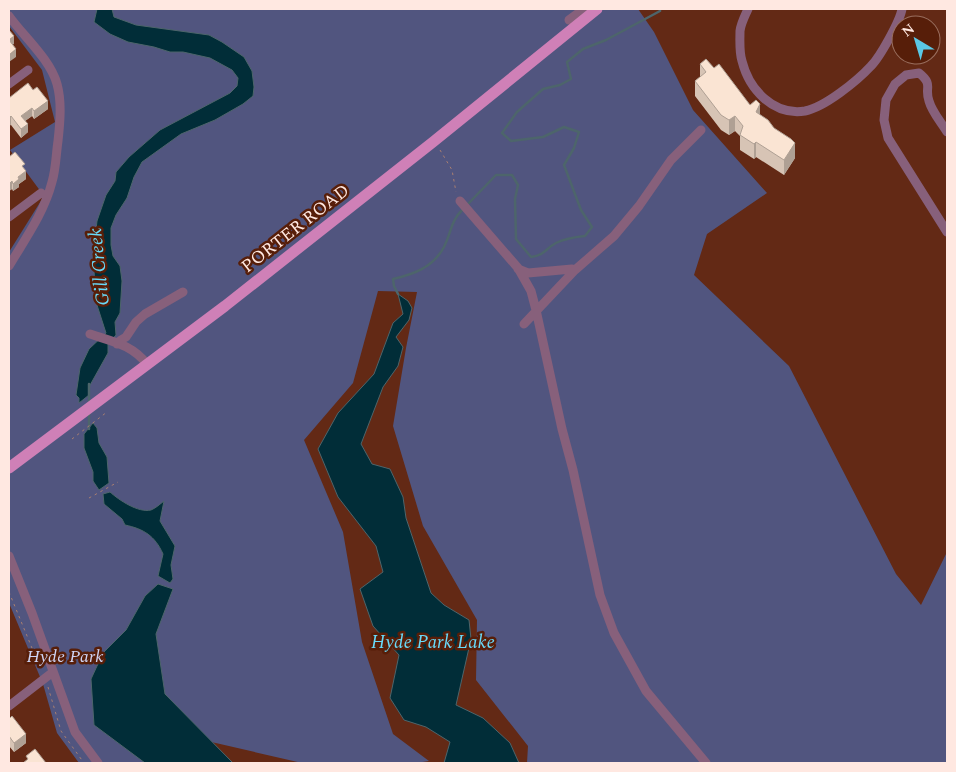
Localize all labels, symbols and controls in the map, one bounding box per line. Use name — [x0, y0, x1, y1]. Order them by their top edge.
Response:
north arrow — [891, 15, 941, 65]
text: N — [897, 18, 919, 42]
street label: PORTER ROAD — [235, 177, 355, 279]
water label: Gill Creek — [81, 226, 118, 307]
water label: Hyde Park Lake — [371, 628, 495, 657]
park label: Hyde Park — [26, 643, 104, 670]

